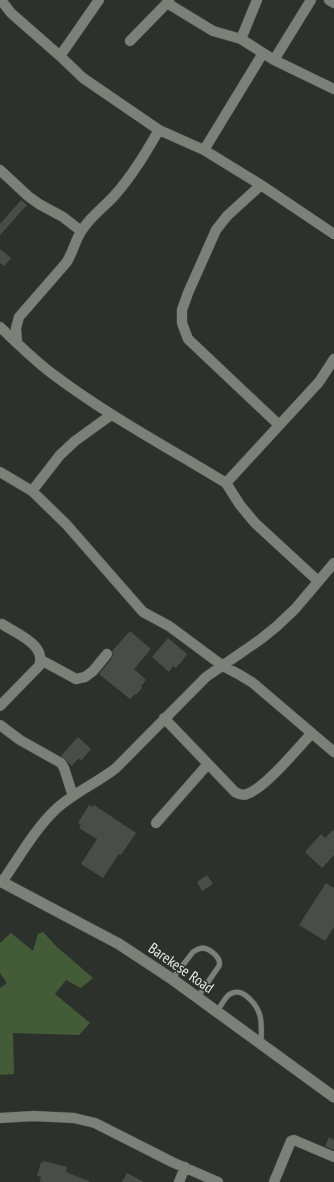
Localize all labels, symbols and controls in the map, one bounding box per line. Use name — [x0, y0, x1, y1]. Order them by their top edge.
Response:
street label: Barekese Road — [145, 938, 218, 997]

